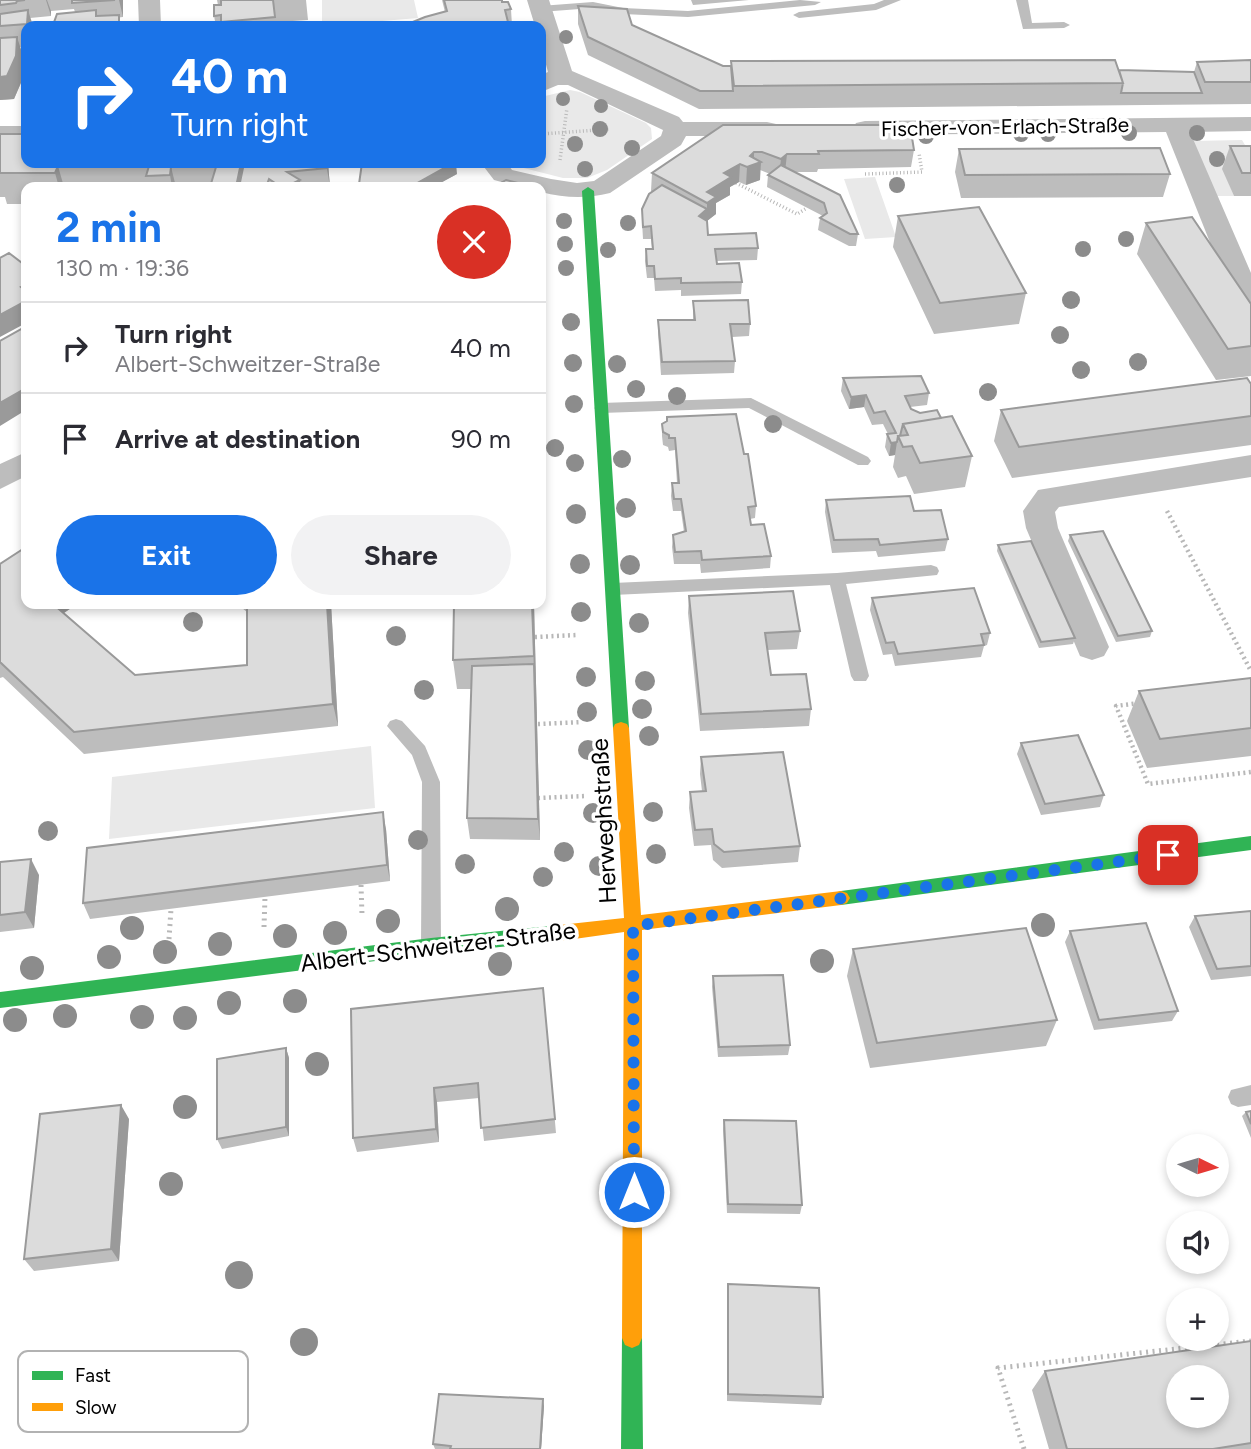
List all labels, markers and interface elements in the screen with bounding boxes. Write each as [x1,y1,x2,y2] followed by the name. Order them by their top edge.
[171,46,288,105] text: 40 m
[56,49,147,140] icon: right
[171,106,309,144] text: Turn right
[881,112,1129,141] street label: Fischer-von-Erlach-Straße
[56,202,162,253] text: 2 min
[437,205,511,279] button: close
[56,254,189,282] text: 130 m · 19:36
[115,318,232,350] text: Turn right
[56,329,94,367] icon: right
[450,332,511,364] text: 40 m
[115,350,380,378] text: Albert-Schweitzer-Straße
[56,420,94,458] icon: arrive
[115,423,360,455] text: Arrive at destination
[451,423,511,455] text: 90 m
[56,515,277,595] button: Exit
[291,515,511,595] button: Share
[585,738,622,904] street label: Herweghstraße
[1138,825,1198,885] pin
[1149,836,1187,874] icon: arrive
[299,915,577,978] street label: Albert-Schweitzer-Straße
[1166,1134,1228,1197] north arrow
[1166,1134,1229,1428] map controls
[597,1155,671,1229] position arrow
[1166,1211,1229,1274] button: sound
[1166,1288,1229,1351] button: +
[18,1351,248,1432] legend
[75,1364,111,1387] text: Fast
[1166,1365,1229,1428] button: −
[75,1396,117,1419] text: Slow

